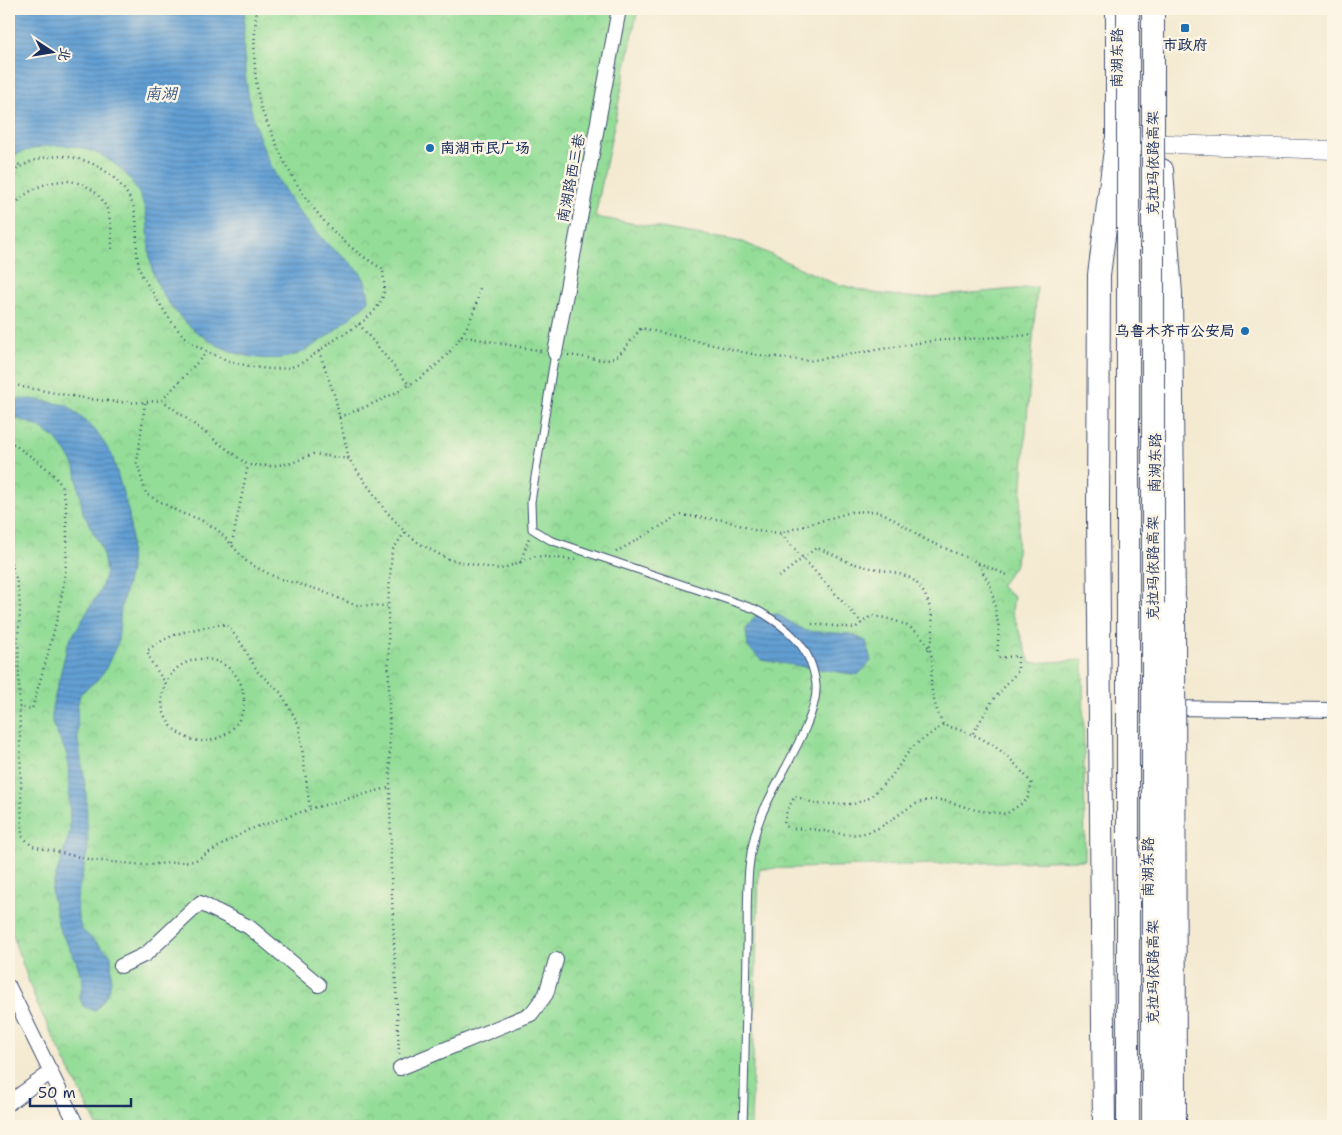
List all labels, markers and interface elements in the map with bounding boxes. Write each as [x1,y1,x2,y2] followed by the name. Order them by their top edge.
[1179,22,1191,34] marker: 市政府
[28,28,78,78] north arrow
[1107,28,1127,88] street label: 南湖东路
[1162,35,1208,55] place label: 市政府
[54,46,75,63] text: 北
[145,83,179,104] water label: 南湖
[1143,110,1163,216] street label: 克拉玛依路高架
[553,132,589,224] street label: 南湖路西三巷
[440,138,530,158] place label: 南湖市民广场
[424,142,436,154] marker: 南湖市民广场
[1115,321,1235,341] place label: 乌鲁木齐市公安局
[1239,325,1251,337] marker: 乌鲁木齐市公安局
[1144,433,1166,493] street label: 南湖东路
[1143,515,1163,621] street label: 克拉玛依路高架
[1138,837,1158,897] street label: 南湖东路
[1143,919,1163,1025] street label: 克拉玛依路高架
[30,1075,131,1107] scale bar
[38,1083,76,1103] text: 50 m

